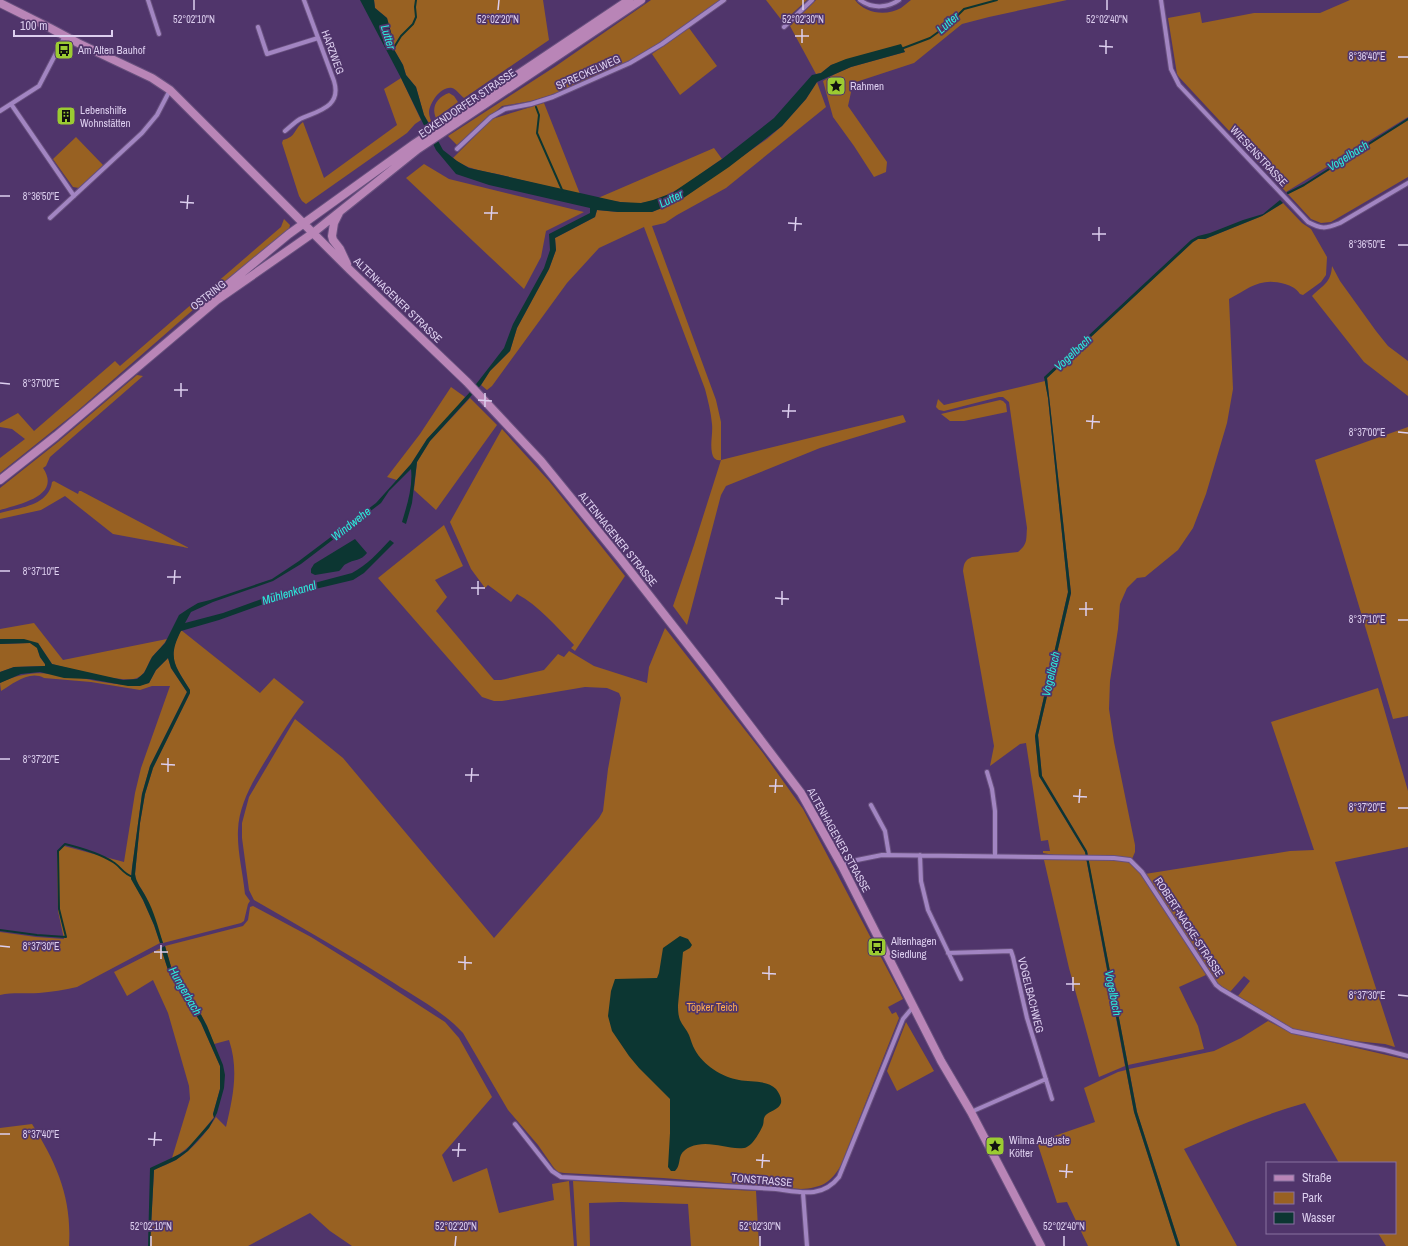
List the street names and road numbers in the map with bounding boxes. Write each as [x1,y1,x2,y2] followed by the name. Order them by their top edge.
[319,28,347,76] street label: HARZWEG
[554,52,622,92] street label: SPRECKELWEG
[416,65,518,141] street label: ECKENDORFER STRASSE
[1227,123,1291,189] street label: WIESENSTRASSE
[350,253,445,346] street label: ALTENHAGENER STRASSE
[187,277,229,313] street label: OSTRING
[575,488,660,589] street label: ALTENHAGENER STRASSE
[804,784,874,895] street label: ALTENHAGENER STRASSE
[1152,874,1226,980] street label: ROBERT-NACKE-STRASSE
[1015,956,1047,1034] street label: VOGELBACHWEG
[731,1170,793,1190] street label: TONSTRASSE

